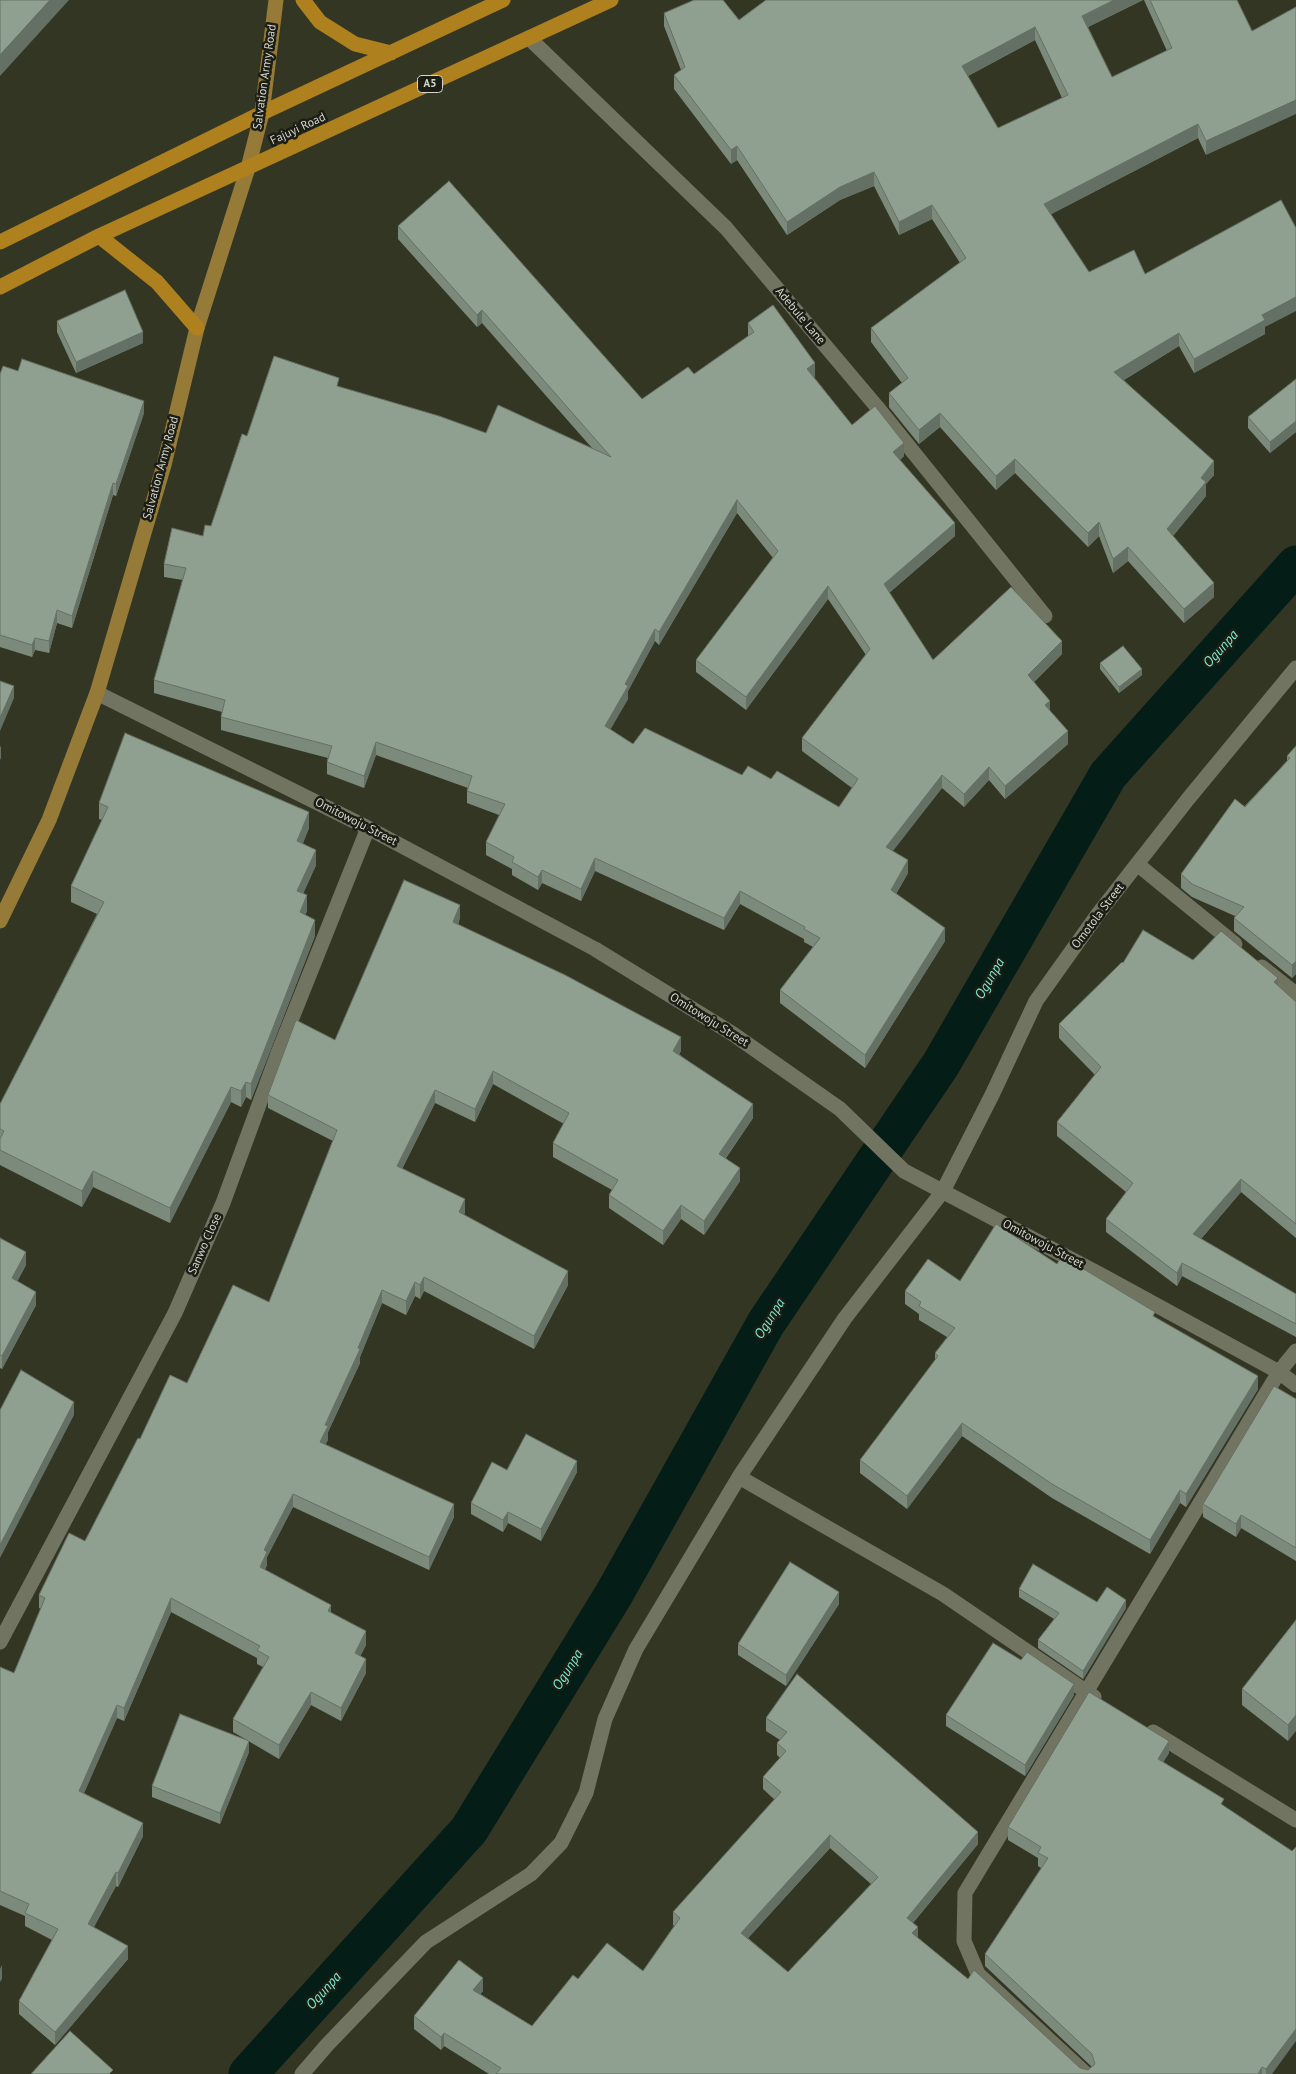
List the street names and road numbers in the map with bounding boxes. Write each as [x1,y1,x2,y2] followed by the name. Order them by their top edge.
[250,23,280,131] street label: Salvation Army Road
[418,76,442,92] road number: A5
[268,110,328,148] street label: Fajuyi Road
[772,285,828,347] street label: Adebule Lane
[140,415,182,521] street label: Salvation Army Road
[313,795,399,849] street label: Omitowoju Street
[1069,880,1127,952] street label: Omotola Street
[667,990,751,1050] street label: Omitowoju Street
[185,1211,225,1277] street label: Sanwo Close
[1000,1217,1086,1271] street label: Omitowoju Street

